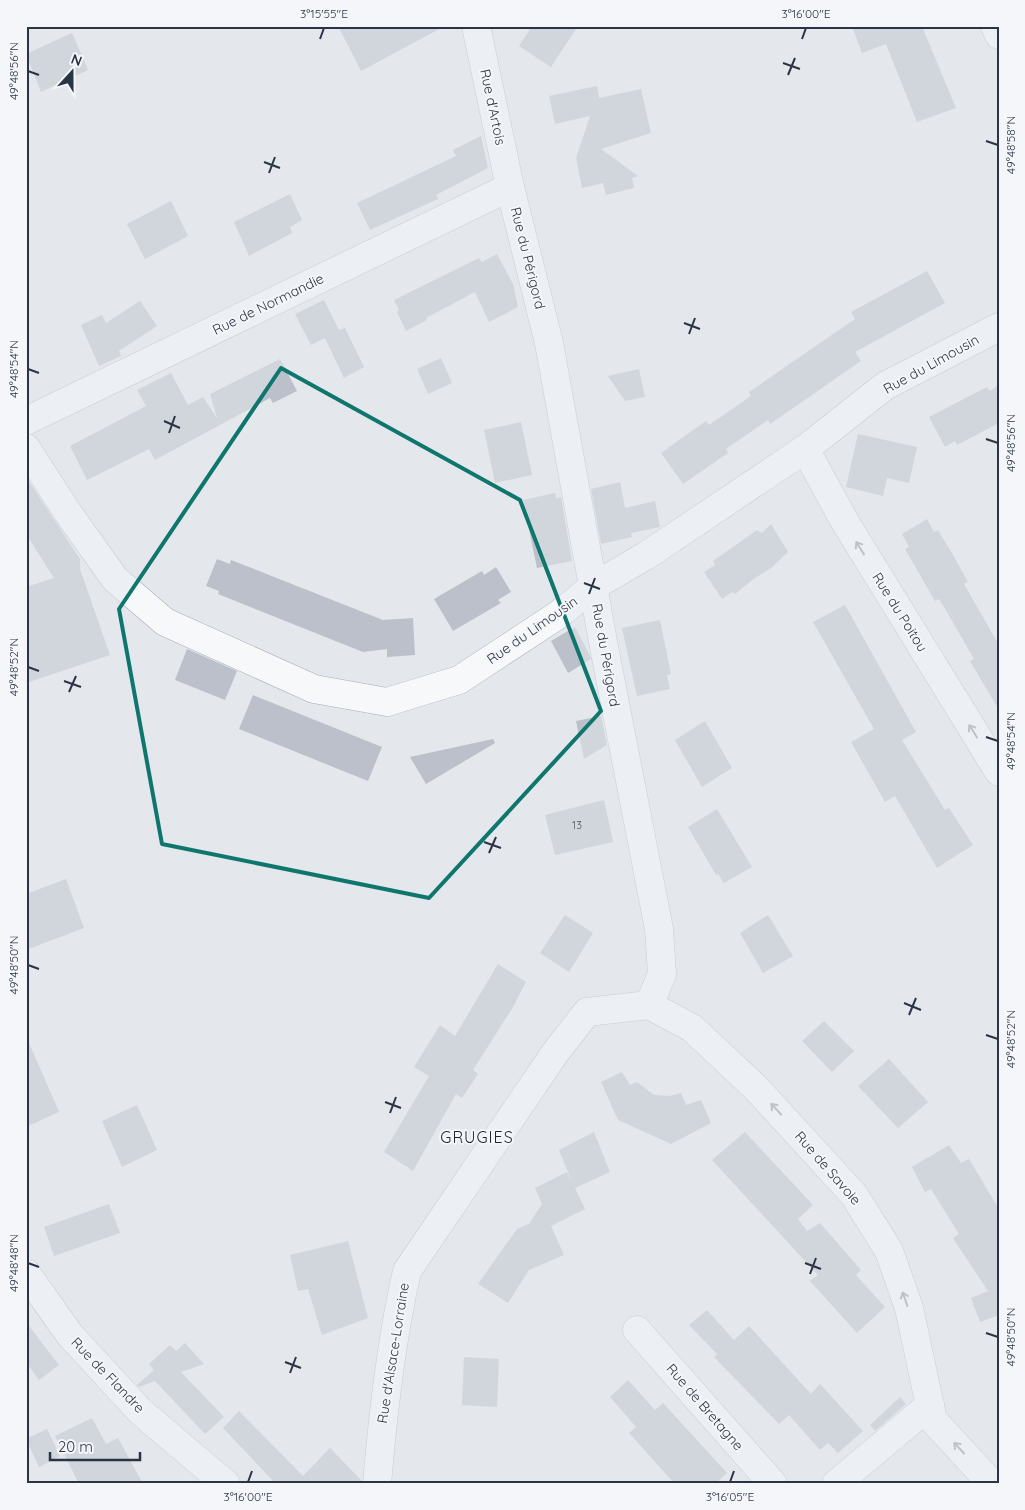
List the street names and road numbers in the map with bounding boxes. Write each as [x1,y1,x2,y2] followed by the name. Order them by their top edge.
[476,67,510,147] street label: Rue d'Artois
[507,205,549,311] street label: Rue du Périgord
[209,269,327,339] street label: Rue de Normandie
[880,330,982,398] street label: Rue du Limousin
[868,569,932,655] street label: Rue du Poitou
[483,592,581,668] street label: Rue du Limousin
[588,602,624,708] street label: Rue du Périgord
[791,1127,865,1209] street label: Rue de Savoie
[373,1281,413,1425] street label: Rue d'Alsace-Lorraine
[67,1333,149,1417] street label: Rue de Flandre
[662,1360,748,1454] street label: Rue de Bretagne

